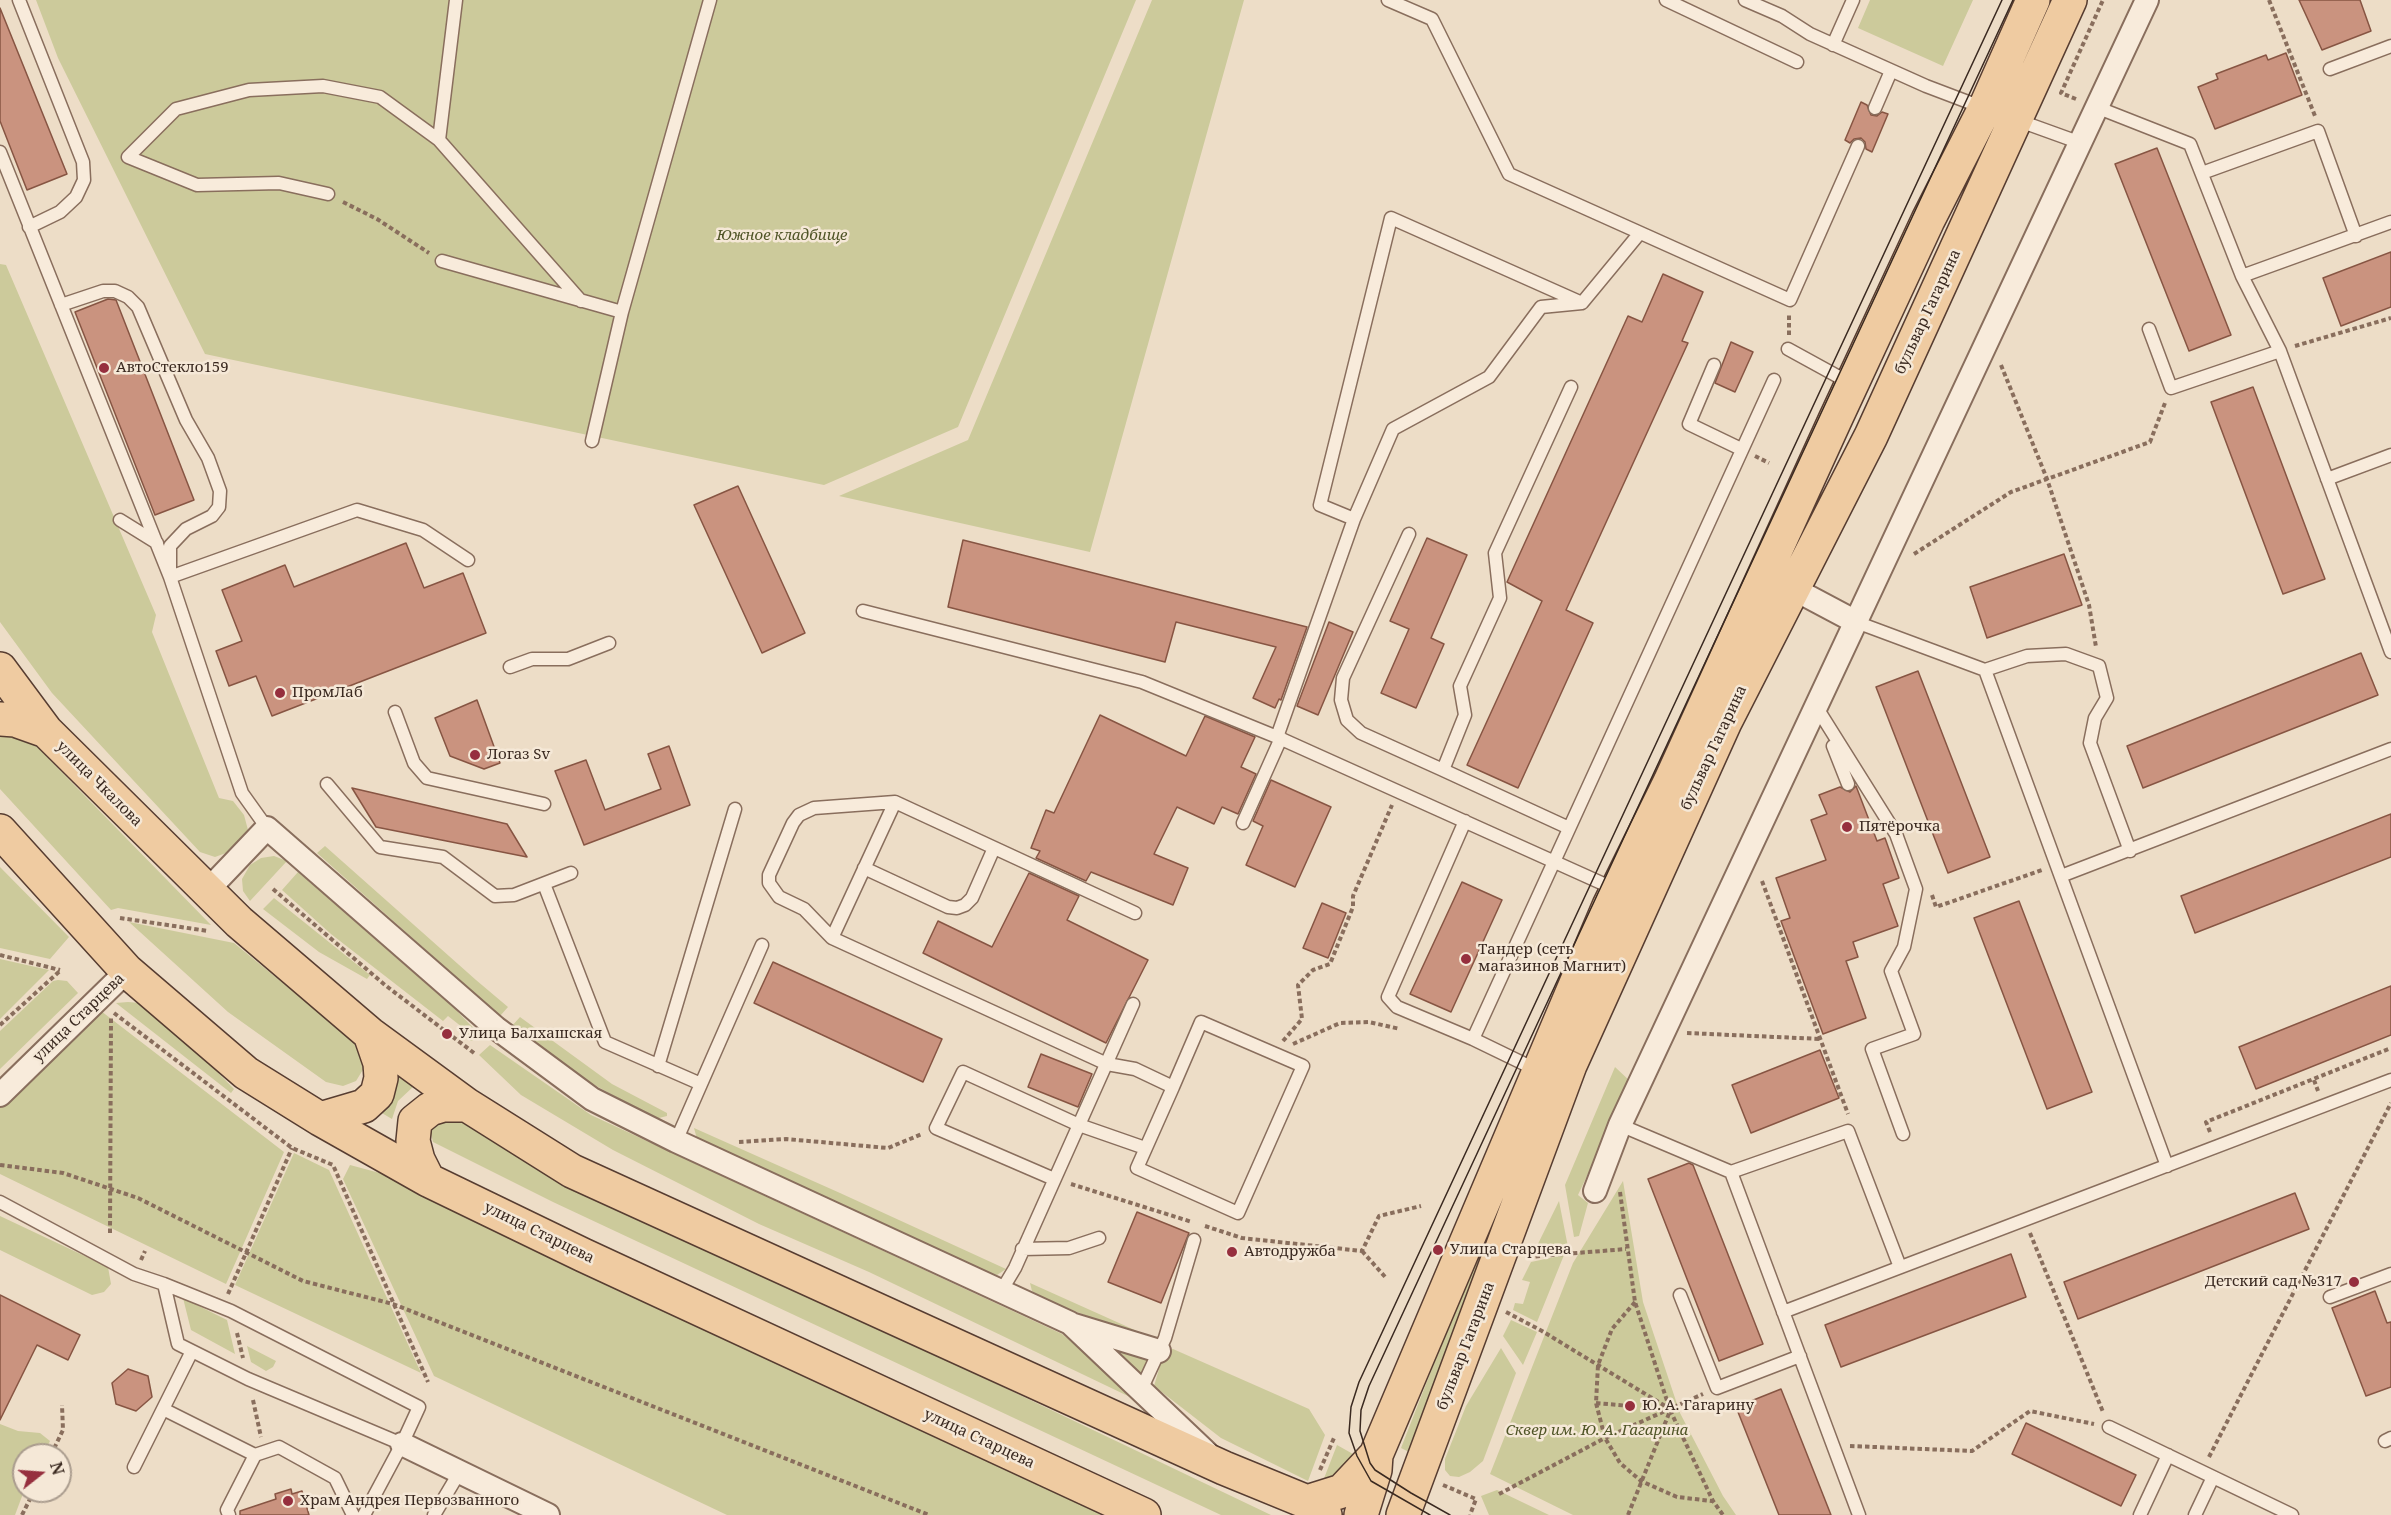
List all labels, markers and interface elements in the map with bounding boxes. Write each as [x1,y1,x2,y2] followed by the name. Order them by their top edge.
[716,227,848,245] park label: Южное кладбище
[1891,247,1965,377] street label: бульвар Гагарина
[116,359,229,377] place label: АвтоСтекло159
[97,361,111,375] marker: АвтоСтекло159
[1677,683,1751,813] street label: бульвар Гагарина
[292,684,363,702] place label: ПромЛаб
[273,686,287,700] marker: ПромЛаб
[52,737,146,831] street label: улица Чкалова
[487,746,550,764] place label: Логаз Sv
[468,748,482,762] marker: Логаз Sv
[1859,818,1940,836] place label: Пятёрочка
[1840,820,1854,834] marker: Пятёрочка
[1478,941,1626,976] place label: Тандер (сеть магазинов Магнит)
[1459,952,1473,966] marker: Тандер (сеть магазинов Магнит)
[30,970,128,1066] street label: улица Старцева
[459,1025,602,1043] place label: Улица Балхашская
[440,1027,454,1041] marker: Улица Балхашская
[481,1199,597,1267] street label: улица Старцева
[1450,1241,1571,1259] place label: Улица Старцева
[1244,1243,1336,1261] place label: Автодружба
[1431,1243,1445,1257] marker: Улица Старцева
[1225,1245,1239,1259] marker: Автодружба
[2205,1273,2342,1291] place label: Детский сад №317
[2347,1275,2361,1289] marker: Детский сад №317
[1433,1279,1499,1413] street label: бульвар Гагарина
[1642,1397,1754,1415] place label: Ю. А. Гагарину
[1623,1399,1637,1413] marker: Ю. А. Гагарину
[921,1405,1037,1473] street label: улица Старцева
[1506,1422,1688,1440] park label: Сквер им. Ю. А. Гагарина
[12,1443,72,1503] north arrow
[45,1459,70,1478] text: N
[300,1492,519,1510] place label: Храм Андрея Первозванного
[281,1494,295,1508] marker: Храм Андрея Первозванного

